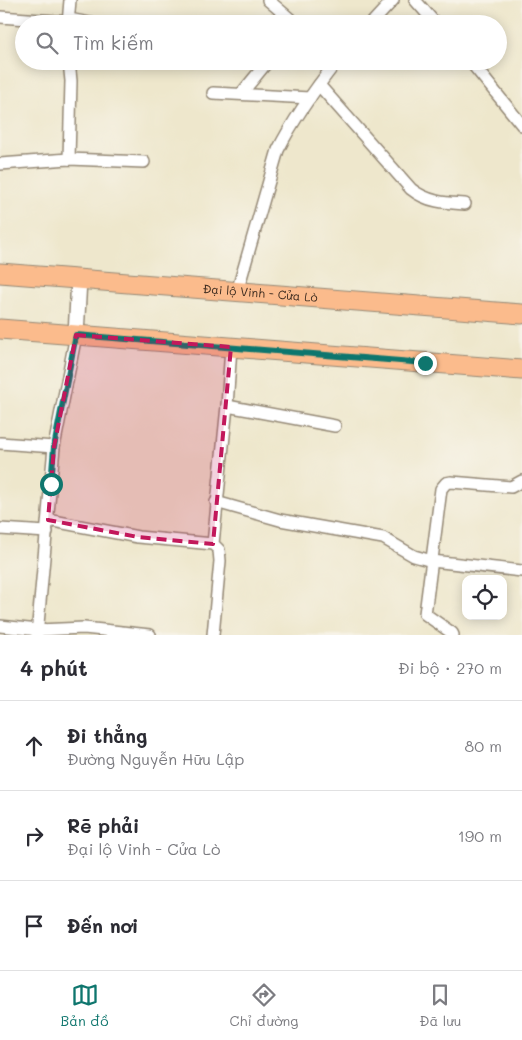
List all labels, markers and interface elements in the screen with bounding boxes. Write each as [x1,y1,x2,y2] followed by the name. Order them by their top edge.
[15,15,507,70] search box
[33,29,61,57] icon: search
[73,30,154,55] text: Tìm kiếm
[202,280,318,305] street label: Đại lộ Vinh - Cửa Lò
[414,352,437,375] route end
[40,473,63,496] route start
[462,575,507,620] map controls
[462,575,507,620] button: locate
[20,654,88,681] text: 4 phút
[398,657,502,678] text: Đi bộ · 270 m
[67,723,147,748] text: Đi thẳng
[20,732,48,760] icon: ahead
[465,735,502,756] text: 80 m
[67,748,244,769] text: Đường Nguyễn Hữu Lập
[67,813,139,838] text: Rẽ phải
[20,822,48,850] icon: right
[458,825,502,846] text: 190 m
[67,838,220,859] text: Đại lộ Vinh - Cửa Lò
[20,912,48,940] icon: arrive
[67,913,139,938] text: Đến nơi
[61,981,109,1030] tab: Bản đồ
[230,981,298,1030] tab: Chỉ đường
[419,981,461,1030] tab: Đã lưu

